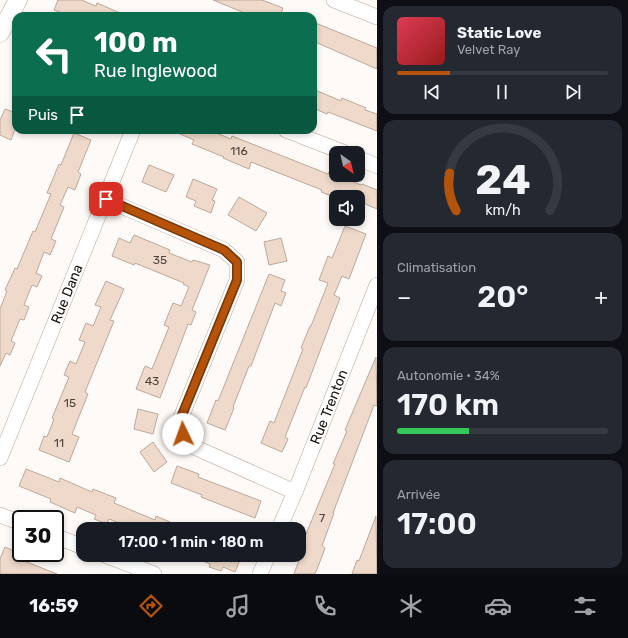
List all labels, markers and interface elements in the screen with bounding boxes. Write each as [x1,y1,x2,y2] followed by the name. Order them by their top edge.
[457,24,541,42] text: Static Love
[94,26,178,59] text: 100 m
[28,28,80,80] icon: left
[457,42,520,57] text: Velvet Ray
[94,60,217,82] text: Rue Inglewood
[421,81,443,103] icon: previous
[491,81,513,103] icon: pause
[562,81,584,103] icon: next
[66,104,88,126] icon: arrive
[28,106,58,124] text: Puis
[230,144,248,158] house number: 116
[329,146,365,182] north arrow
[329,146,365,226] map controls
[475,155,530,204] text: 24
[89,182,123,216] pin
[95,188,117,210] icon: arrive
[329,190,365,226] button: sound
[485,202,520,219] text: km/h
[153,253,167,267] house number: 35
[397,260,476,275] text: Climatisation
[47,262,87,326] street label: Rue Dana
[477,279,528,315] text: 20°
[397,284,411,311] text: −
[594,284,608,311] text: +
[307,367,352,447] street label: Rue Trenton
[397,368,500,383] text: Autonomie · 34%
[145,374,159,388] house number: 43
[397,387,499,423] text: 170 km
[64,396,76,410] house number: 15
[162,413,204,455] position arrow
[54,436,64,450] house number: 11
[397,487,440,502] text: Arrivée
[397,506,477,542] text: 17:00
[12,510,64,562] speed limit sign: 30
[319,511,325,525] house number: 7
[119,533,263,551] text: 17:00 · 1 min · 180 m
[137,592,165,620] icon: directions
[224,592,252,620] icon: music
[311,592,339,620] icon: phone
[397,592,425,620] icon: climate
[484,592,512,620] icon: car
[571,592,599,620] icon: filters
[29,595,78,617] text: 16:59

